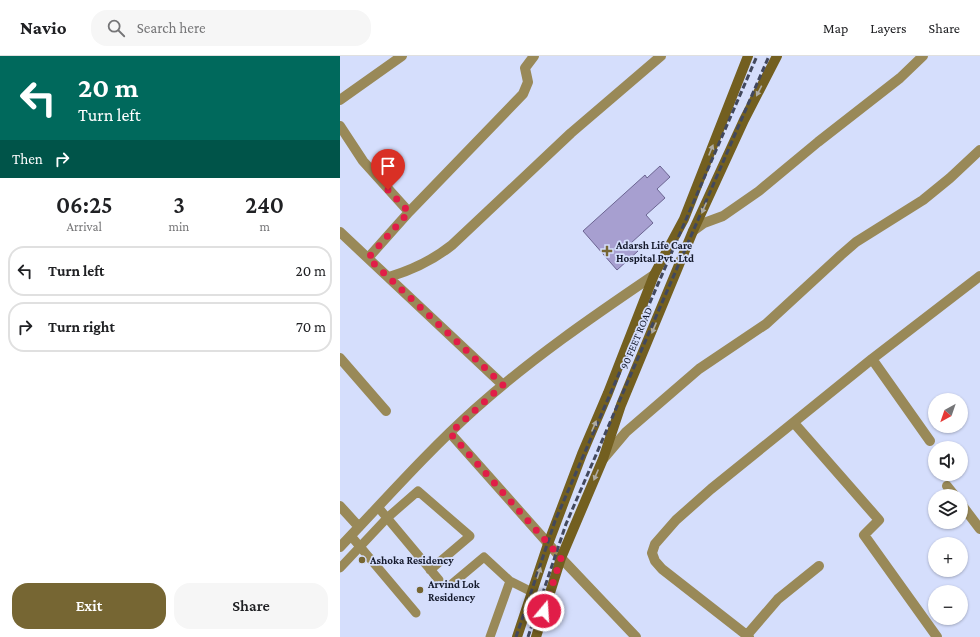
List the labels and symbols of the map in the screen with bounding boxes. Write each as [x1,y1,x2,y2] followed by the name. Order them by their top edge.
[755,85,762,96] one-way arrow
[709,144,715,156] one-way arrow
[371,149,405,190] pin
[701,203,707,214] one-way arrow
[615,239,694,264] place label: Adarsh Life Care Hospital Pvt. Ltd
[601,245,613,257] marker: Adarsh Life Care Hospital Pvt. Ltd
[618,305,654,371] street label: 90 FEET ROAD
[650,323,656,335] one-way arrow
[928,393,968,433] north arrow
[591,420,597,431] one-way arrow
[593,470,599,481] one-way arrow
[369,554,454,566] place label: Ashoka Residency
[357,555,367,565] marker: Ashoka Residency
[536,567,542,579] one-way arrow
[427,578,481,603] place label: Arvind Lok Residency
[415,585,425,595] marker: Arvind Lok Residency
[523,590,565,632] position arrow

